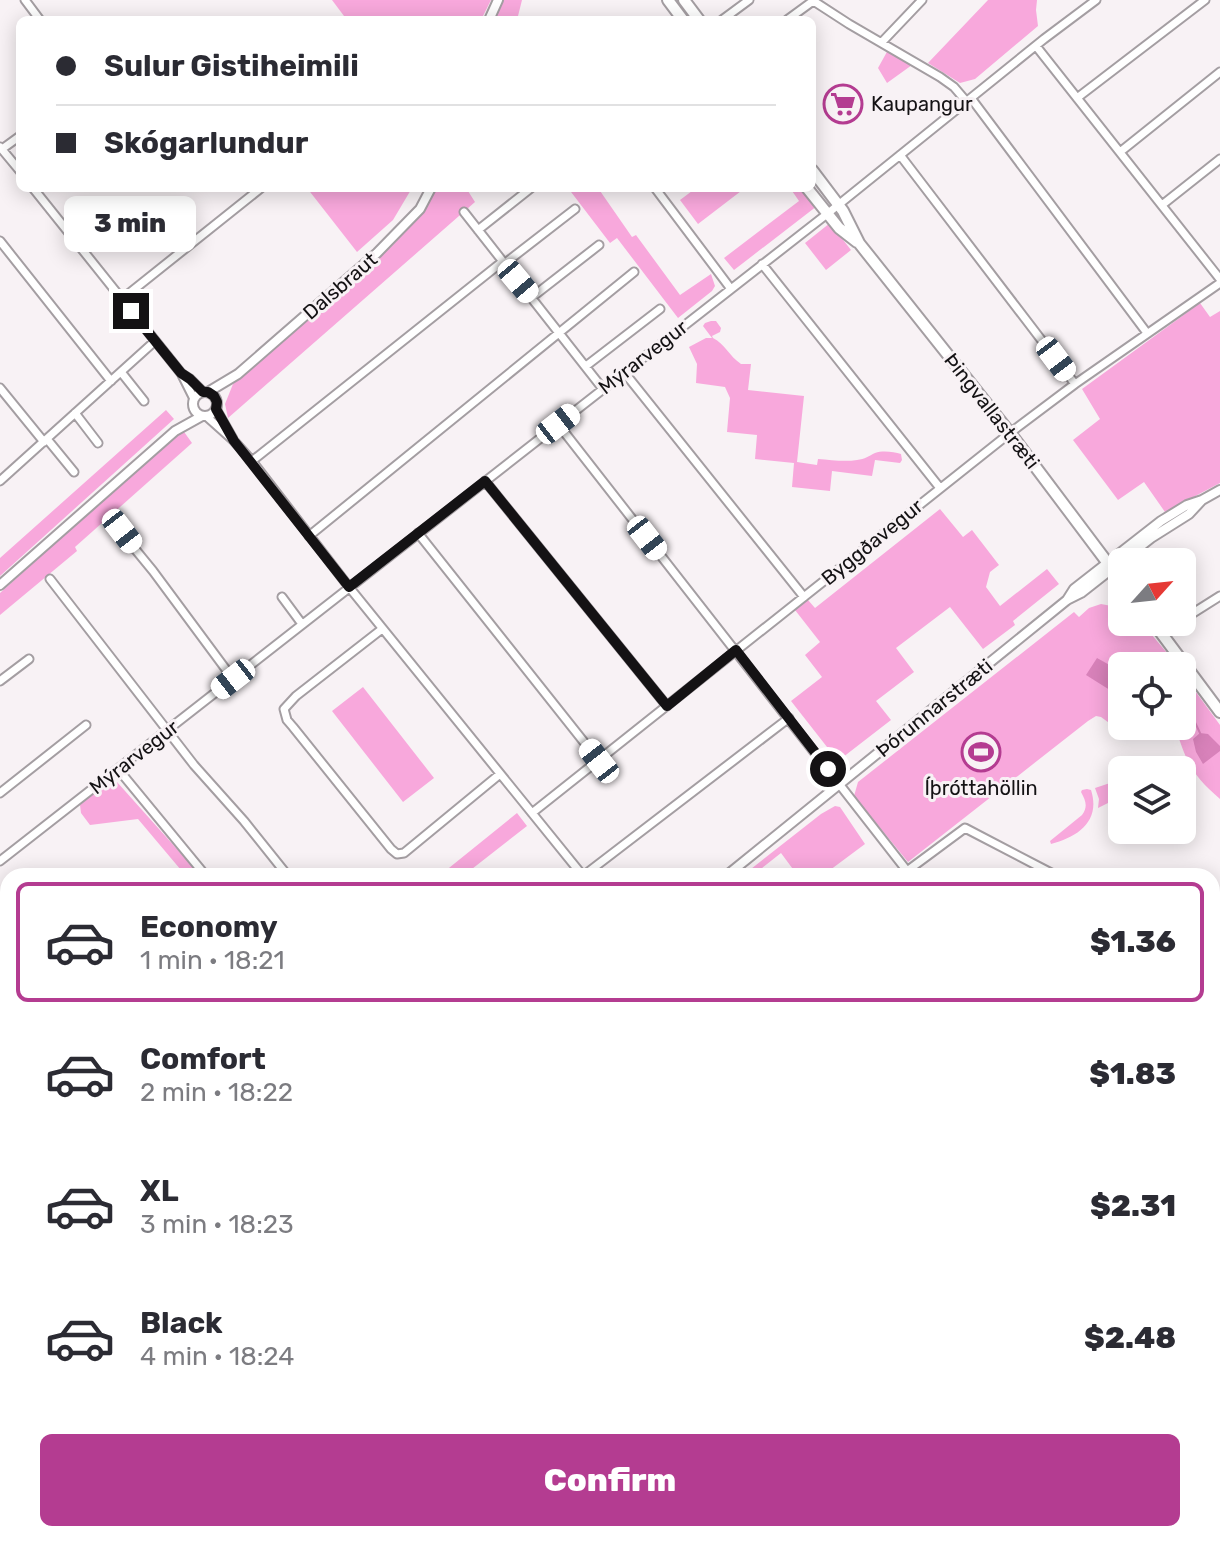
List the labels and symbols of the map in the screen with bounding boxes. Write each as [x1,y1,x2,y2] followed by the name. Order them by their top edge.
[822,83,864,125] supermarket icon: Kaupangur
[871,92,973,116] place label: Kaupangur
[65,195,197,251] callout: 3 min
[298,247,382,325] street label: Dalsbraut
[493,255,543,307] car
[113,293,149,329] route end
[594,315,693,399] street label: Mýrarvegur
[1032,333,1080,385] car
[939,348,1045,474] street label: Þingvallastræti
[532,400,584,448] car
[816,494,928,590] street label: Byggðavegur
[98,505,146,557] car
[623,512,671,564] car
[1108,548,1196,636] north arrow
[871,654,997,762] street label: Þórunnarstræti
[207,655,259,703] car
[85,715,184,799] street label: Mýrarvegur
[960,731,1002,773] sports icon: Íþróttahöllin
[575,735,623,787] car
[810,751,846,787] route start
[924,776,1038,800] place label: Íþróttahöllin

